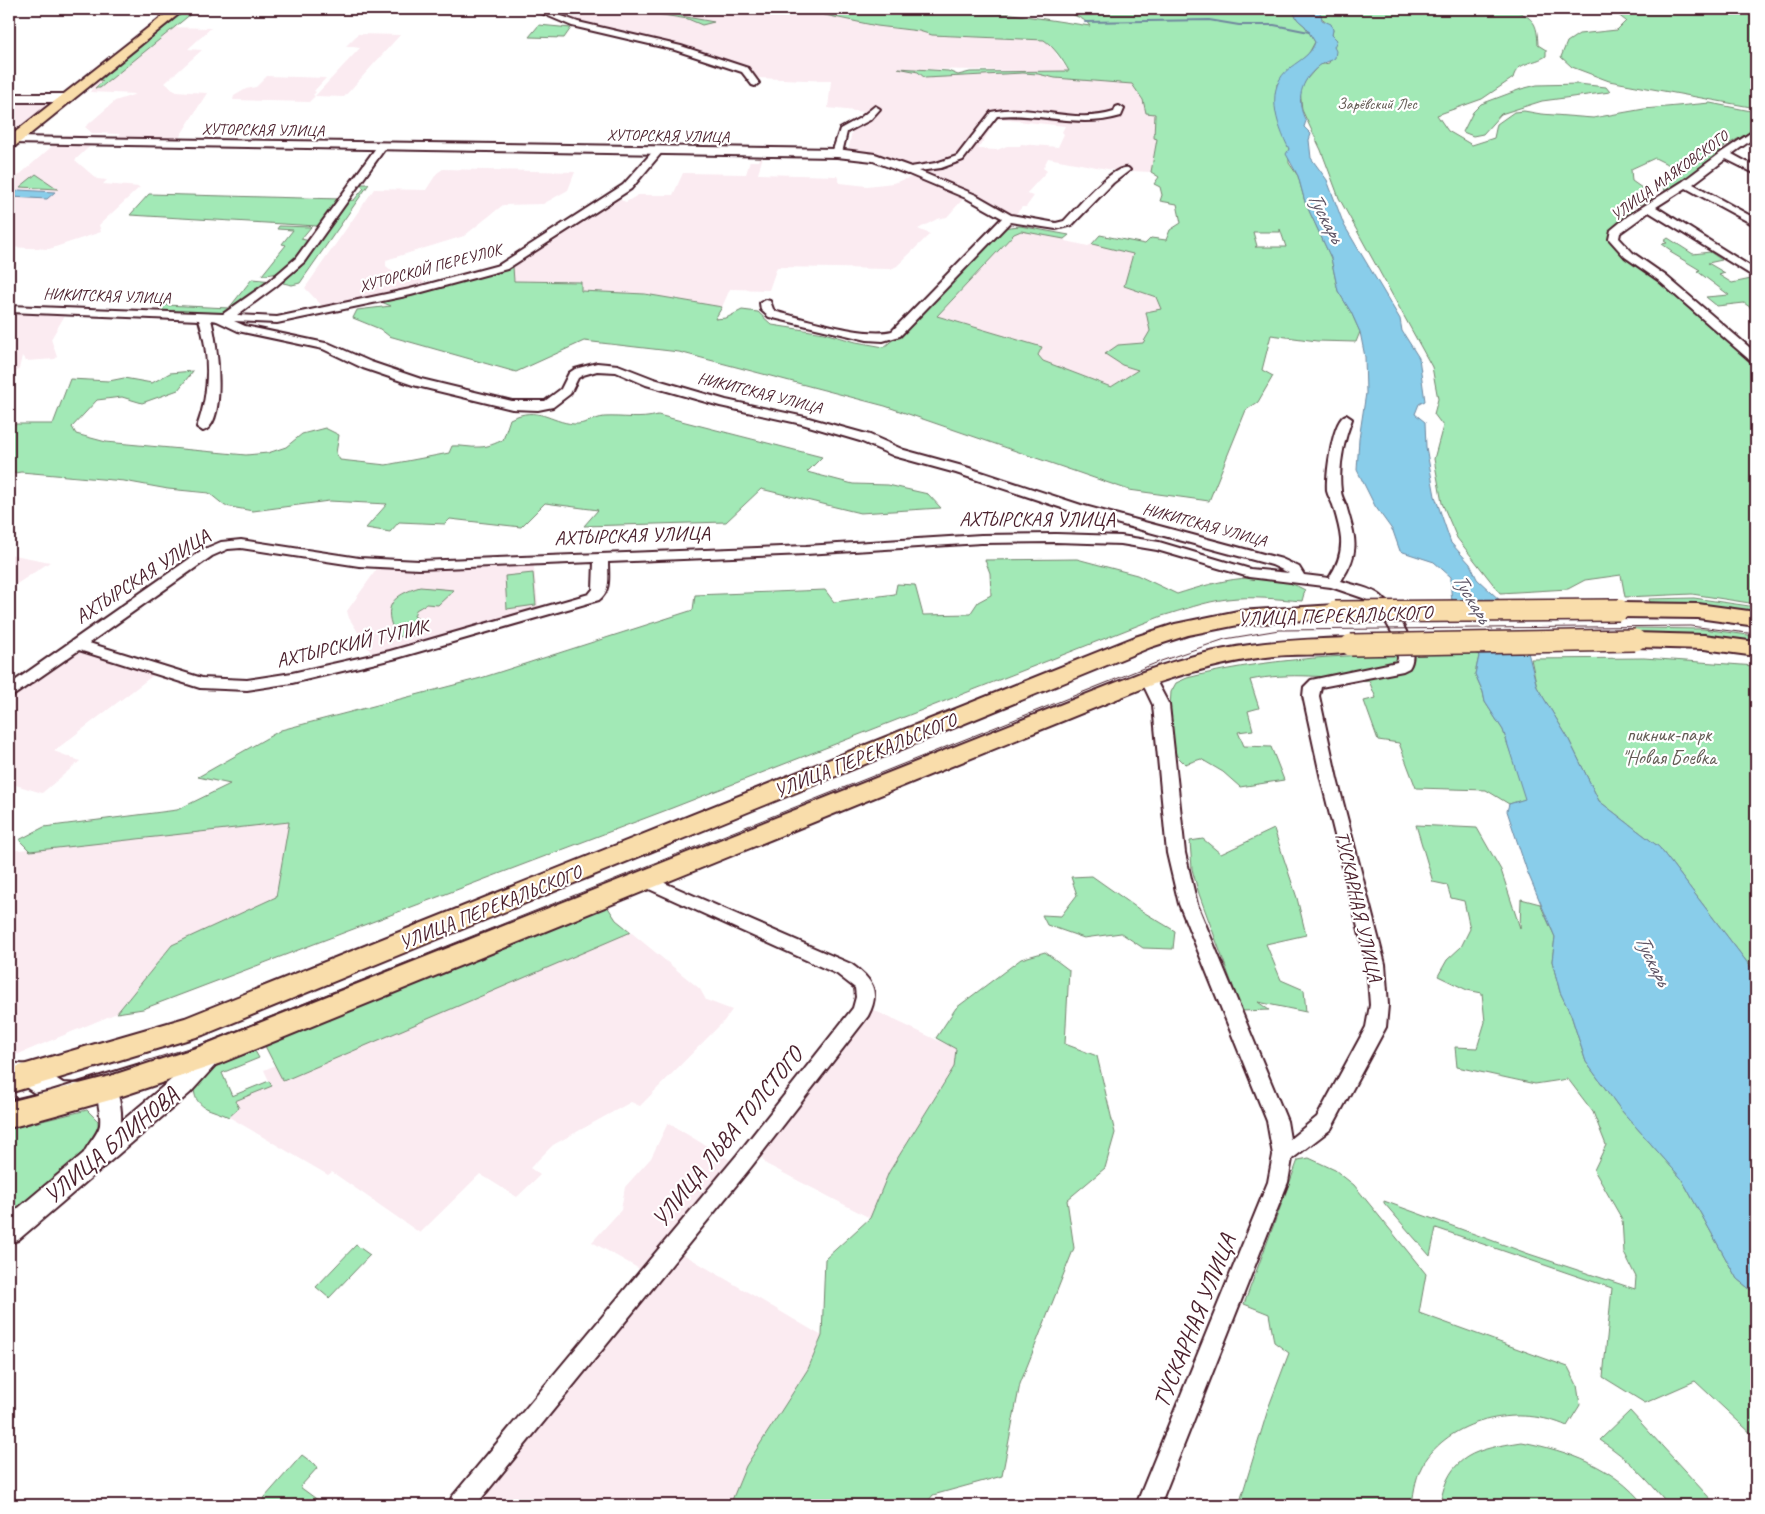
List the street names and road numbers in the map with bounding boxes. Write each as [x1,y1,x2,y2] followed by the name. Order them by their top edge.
[202,119,325,141] street label: ХУТОРСКАЯ УЛИЦА
[607,125,730,147] street label: ХУТОРСКАЯ УЛИЦА
[1607,125,1734,225] street label: УЛИЦА МАЯКОВСКОГО
[357,239,506,297] street label: ХУТОРСКОЙ ПЕРЕУЛОК
[43,284,172,308] street label: НИКИТСКАЯ УЛИЦА
[696,368,825,418] street label: НИКИТСКАЯ УЛИЦА
[1141,499,1270,551] street label: НИКИТСКАЯ УЛИЦА
[959,507,1116,532] street label: АХТЫРСКАЯ УЛИЦА
[554,520,711,551] street label: АХТЫРСКАЯ УЛИЦА
[70,523,215,629] street label: АХТЫРСКАЯ УЛИЦА
[1237,600,1435,631] street label: УЛИЦА ПЕРЕКАЛЬСКОГО
[274,613,434,673] street label: АХТЫРСКИЙ ТУПИК
[770,707,962,803] street label: УЛИЦА ПЕРЕКАЛЬСКОГО
[1329,829,1388,985] street label: ТУСКАРНАЯ УЛИЦА
[395,859,587,955] street label: УЛИЦА ПЕРЕКАЛЬСКОГО
[645,1038,811,1233] street label: УЛИЦА ЛЬВА ТОЛСТОГО
[37,1079,185,1210] street label: УЛИЦА БЛИНОВА
[1146,1229,1243,1412] street label: ТУСКАРНАЯ УЛИЦА

